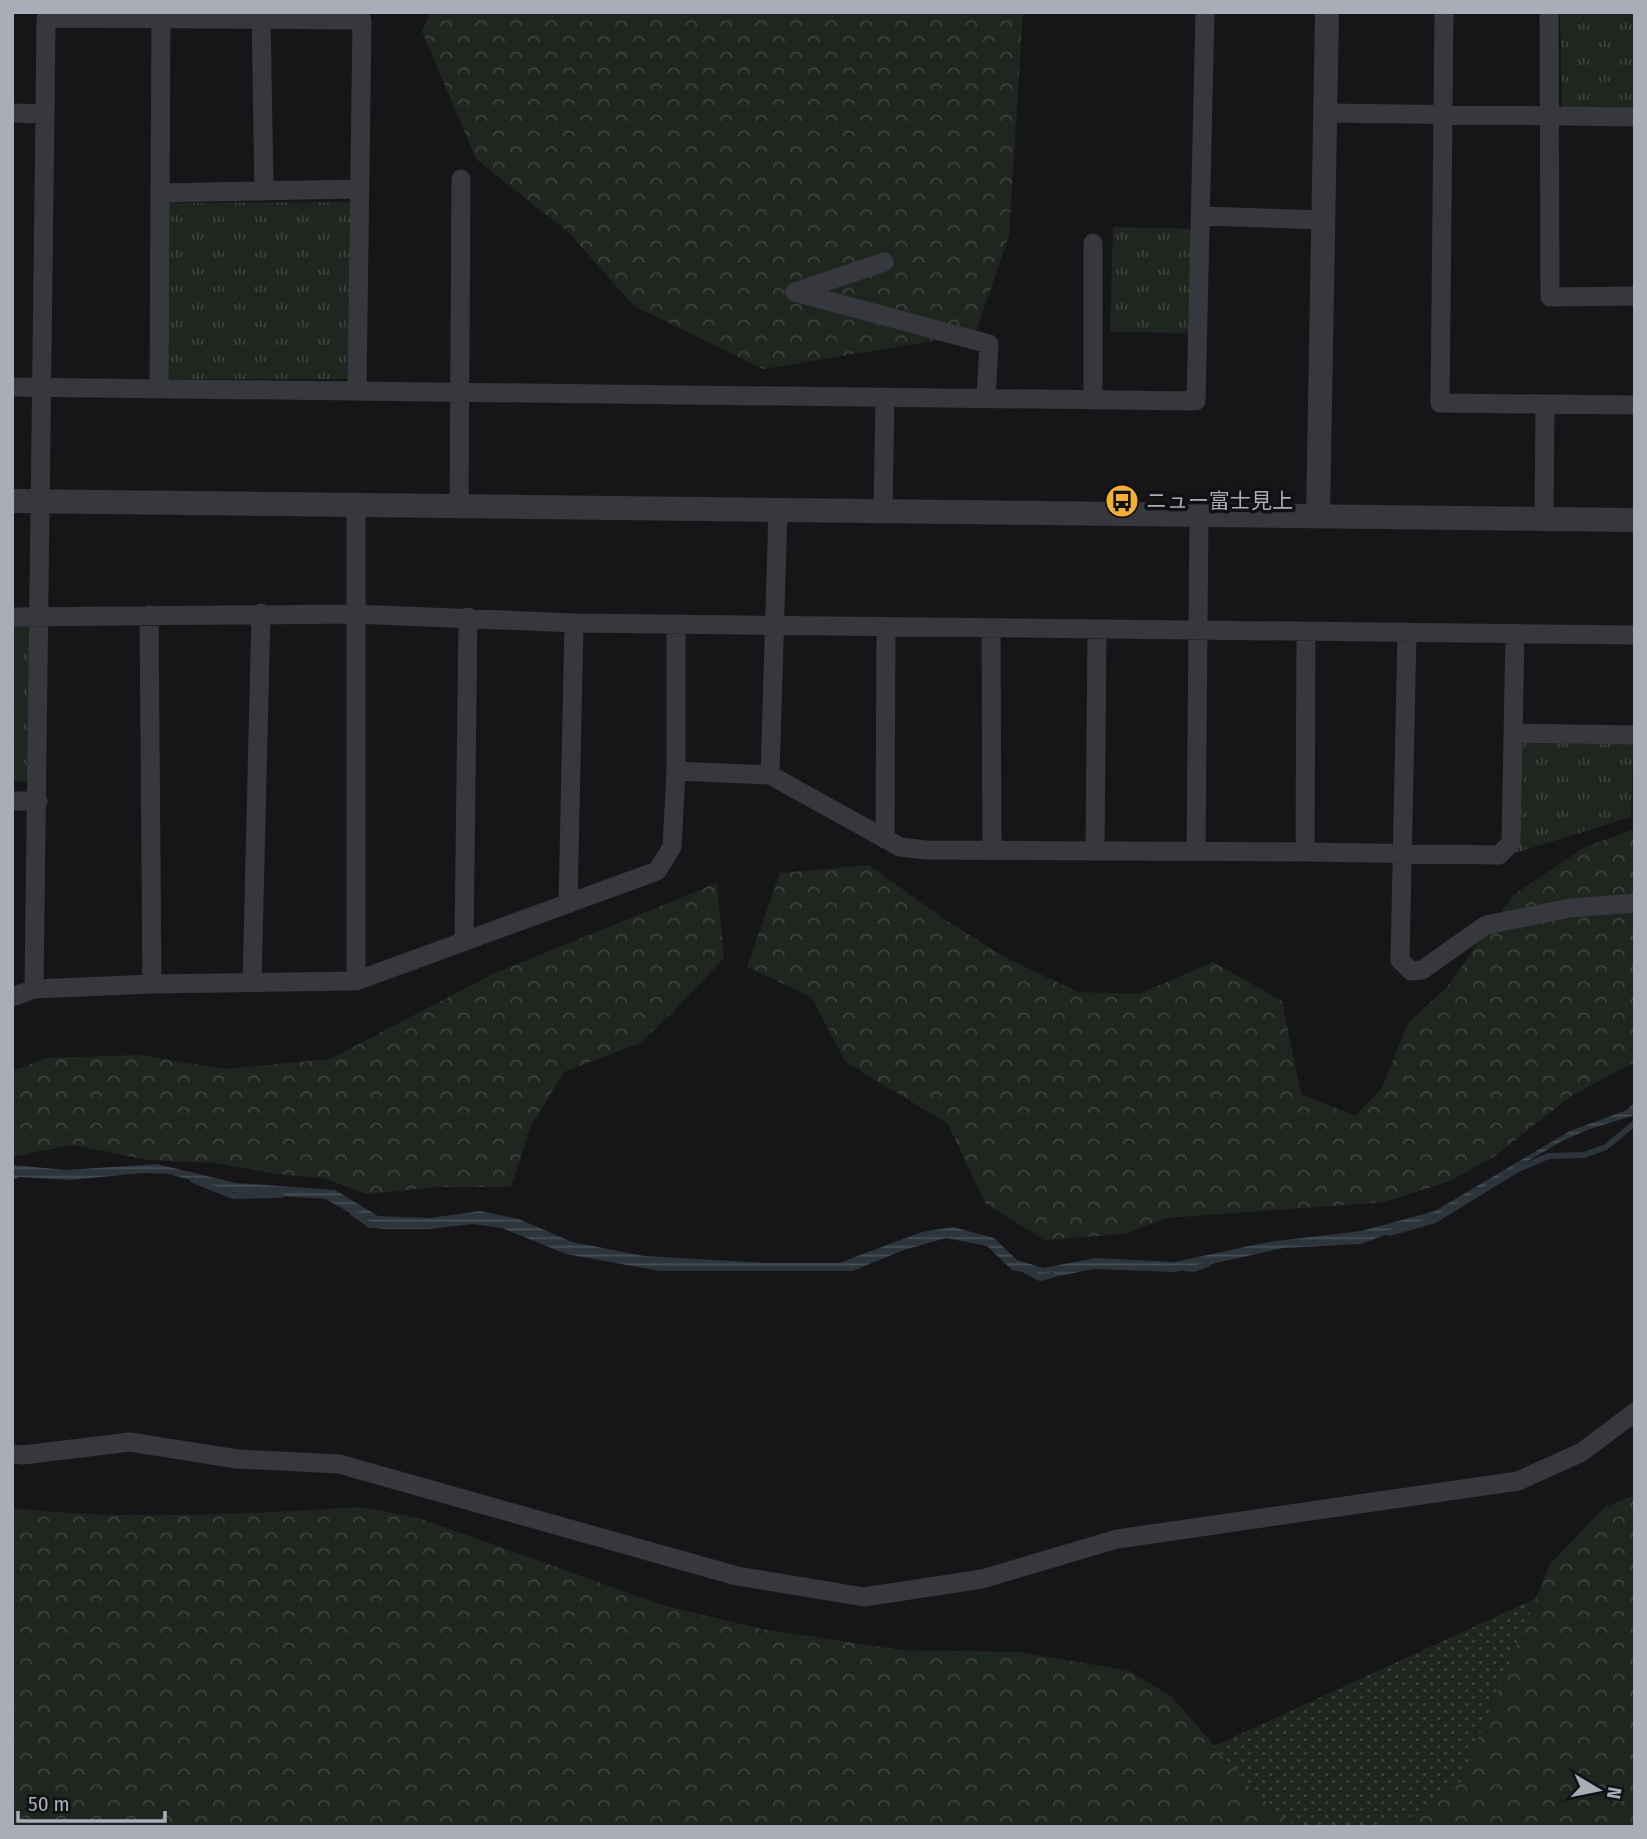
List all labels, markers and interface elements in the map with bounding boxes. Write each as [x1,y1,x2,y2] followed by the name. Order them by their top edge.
[1103,482,1141,520] bus stop icon: ニュー富士見上
[1146,488,1293,514] place label: ニュー富士見上
[1563,1755,1633,1825] north arrow
[18,1780,164,1824] scale bar
[1602,1785,1627,1800] text: N
[28,1791,70,1817] text: 50 m

